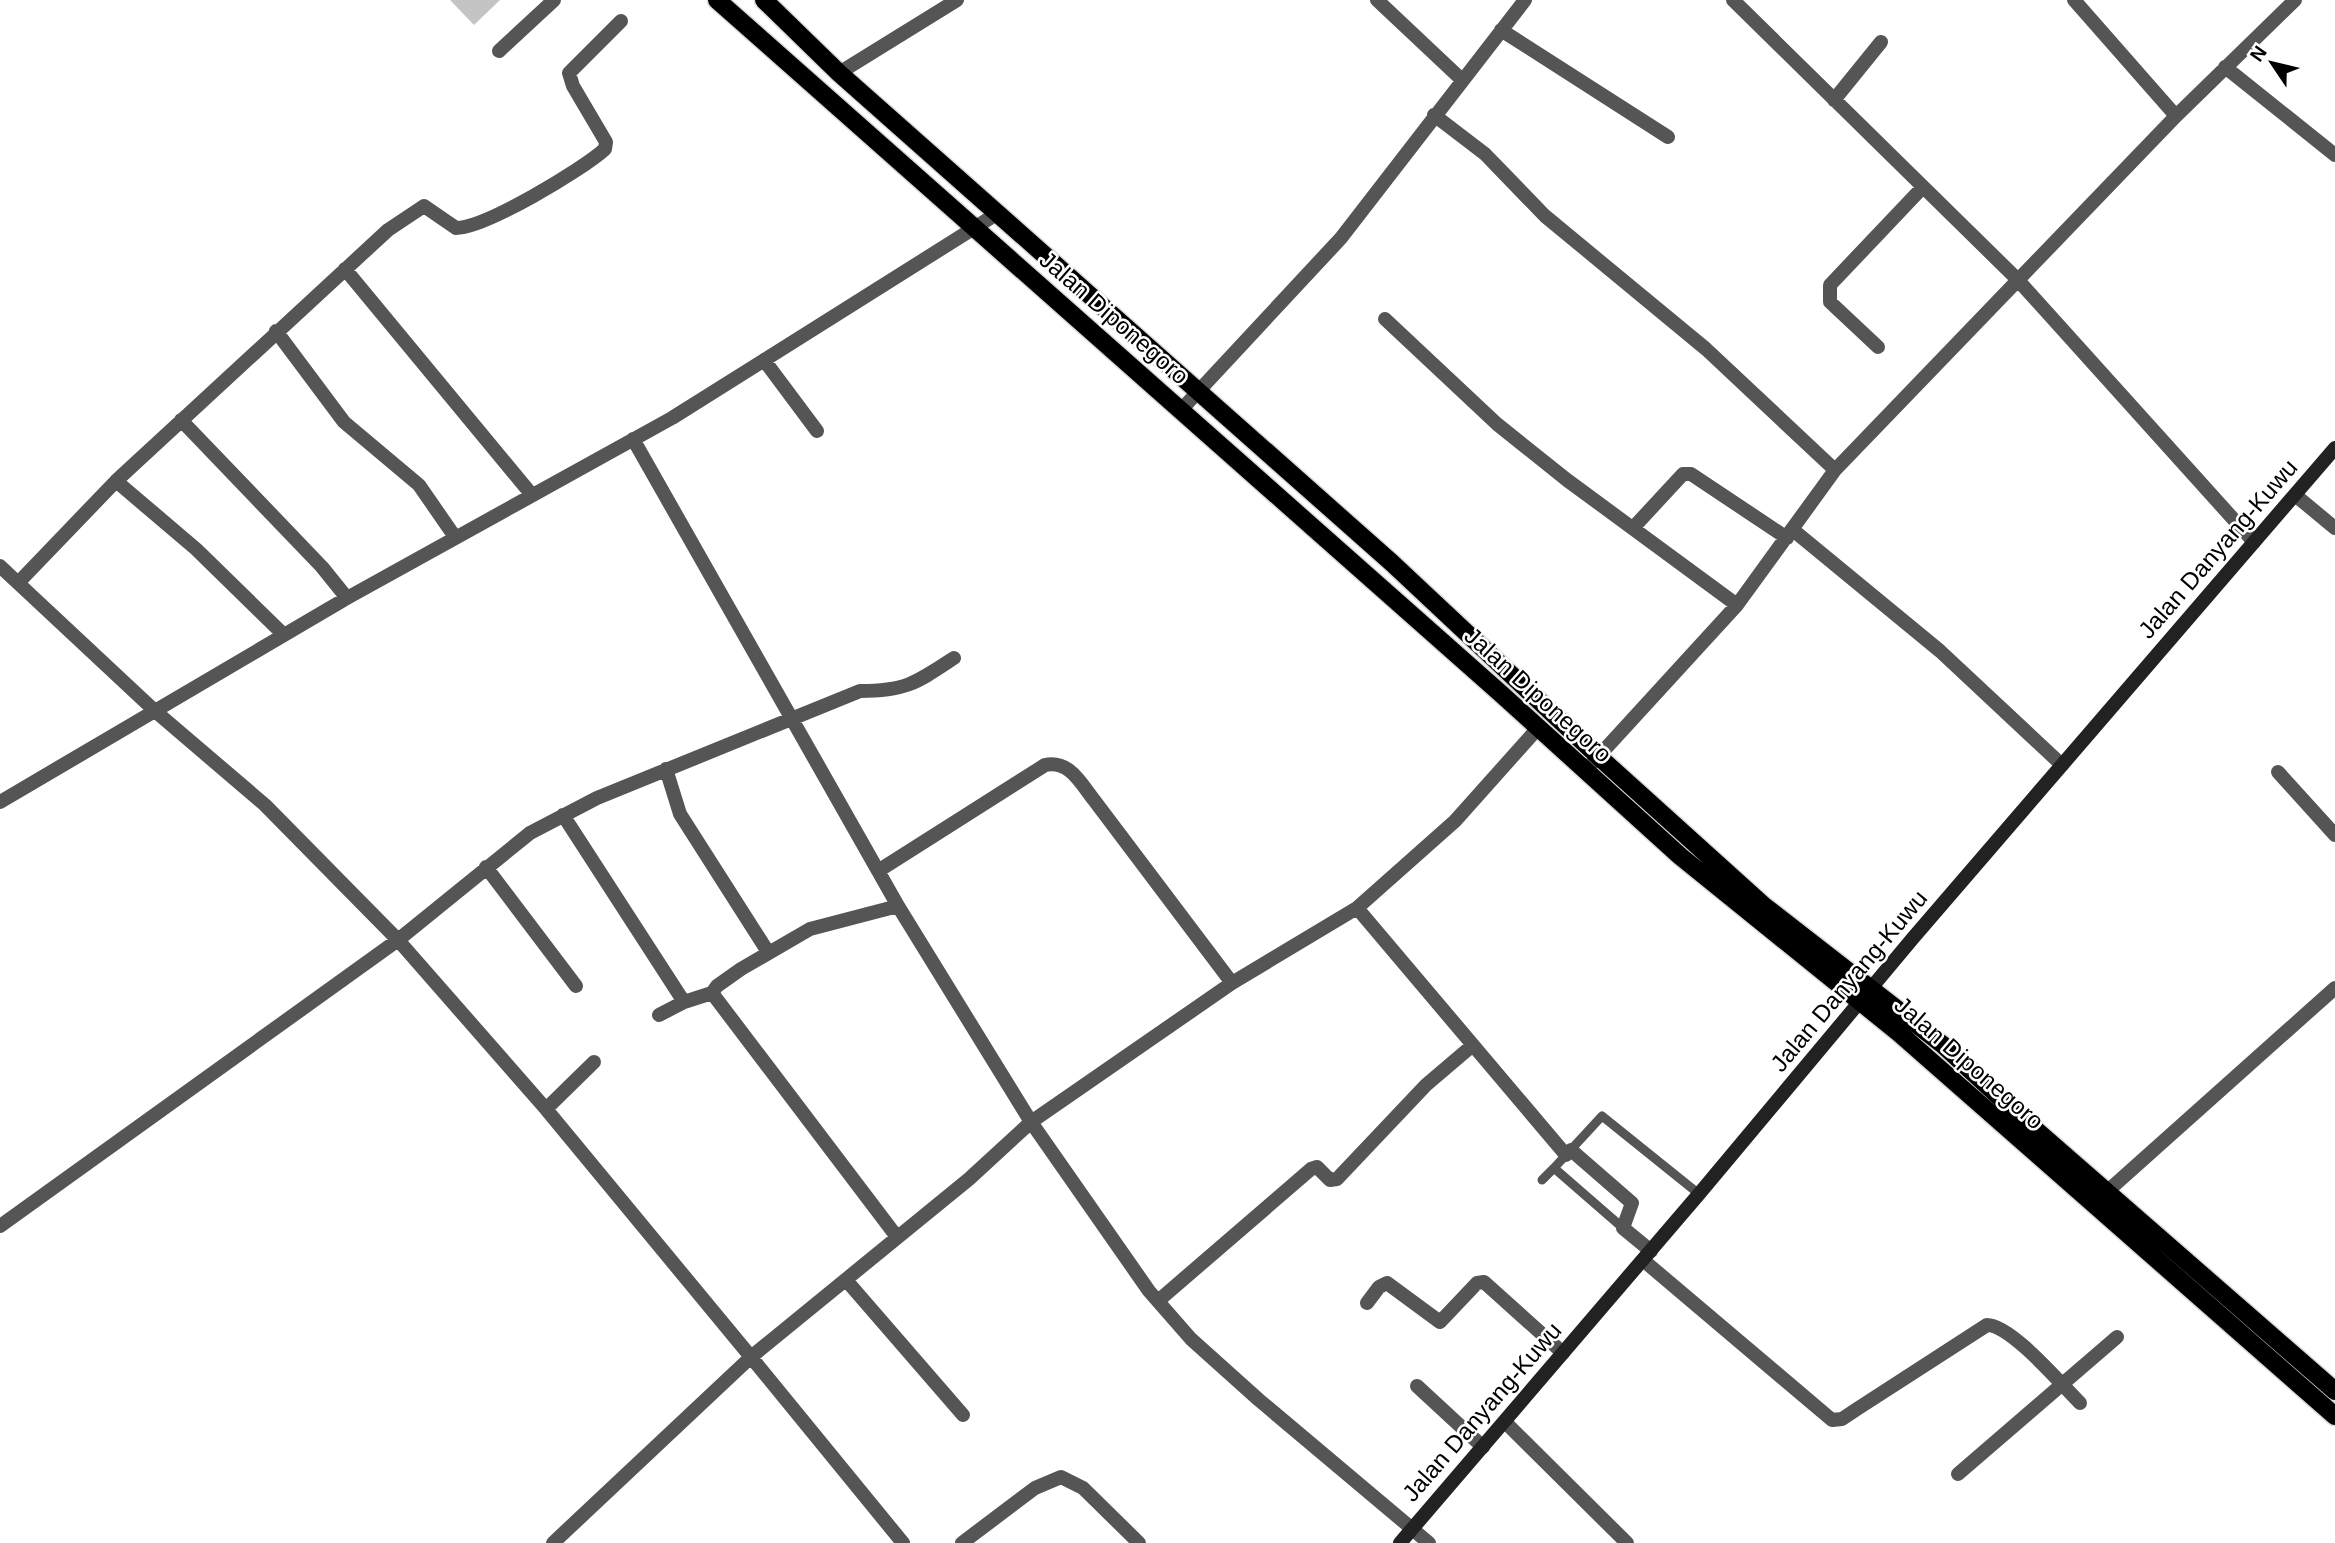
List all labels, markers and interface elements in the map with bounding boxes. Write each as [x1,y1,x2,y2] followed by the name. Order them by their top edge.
[2237,28,2307,98] north arrow
[2246,42,2271,65] text: N
[1034,246,1194,390] street label: Jalan Diponegoro
[2133,454,2303,644] street label: Jalan Danyang-Kuwu
[1459,622,1617,768] street label: Jalan Diponegoro
[1765,885,1932,1077] street label: Jalan Danyang-Kuwu
[1889,991,2049,1135] street label: Jalan Diponegoro
[1397,1317,1567,1507] street label: Jalan Danyang-Kuwu

